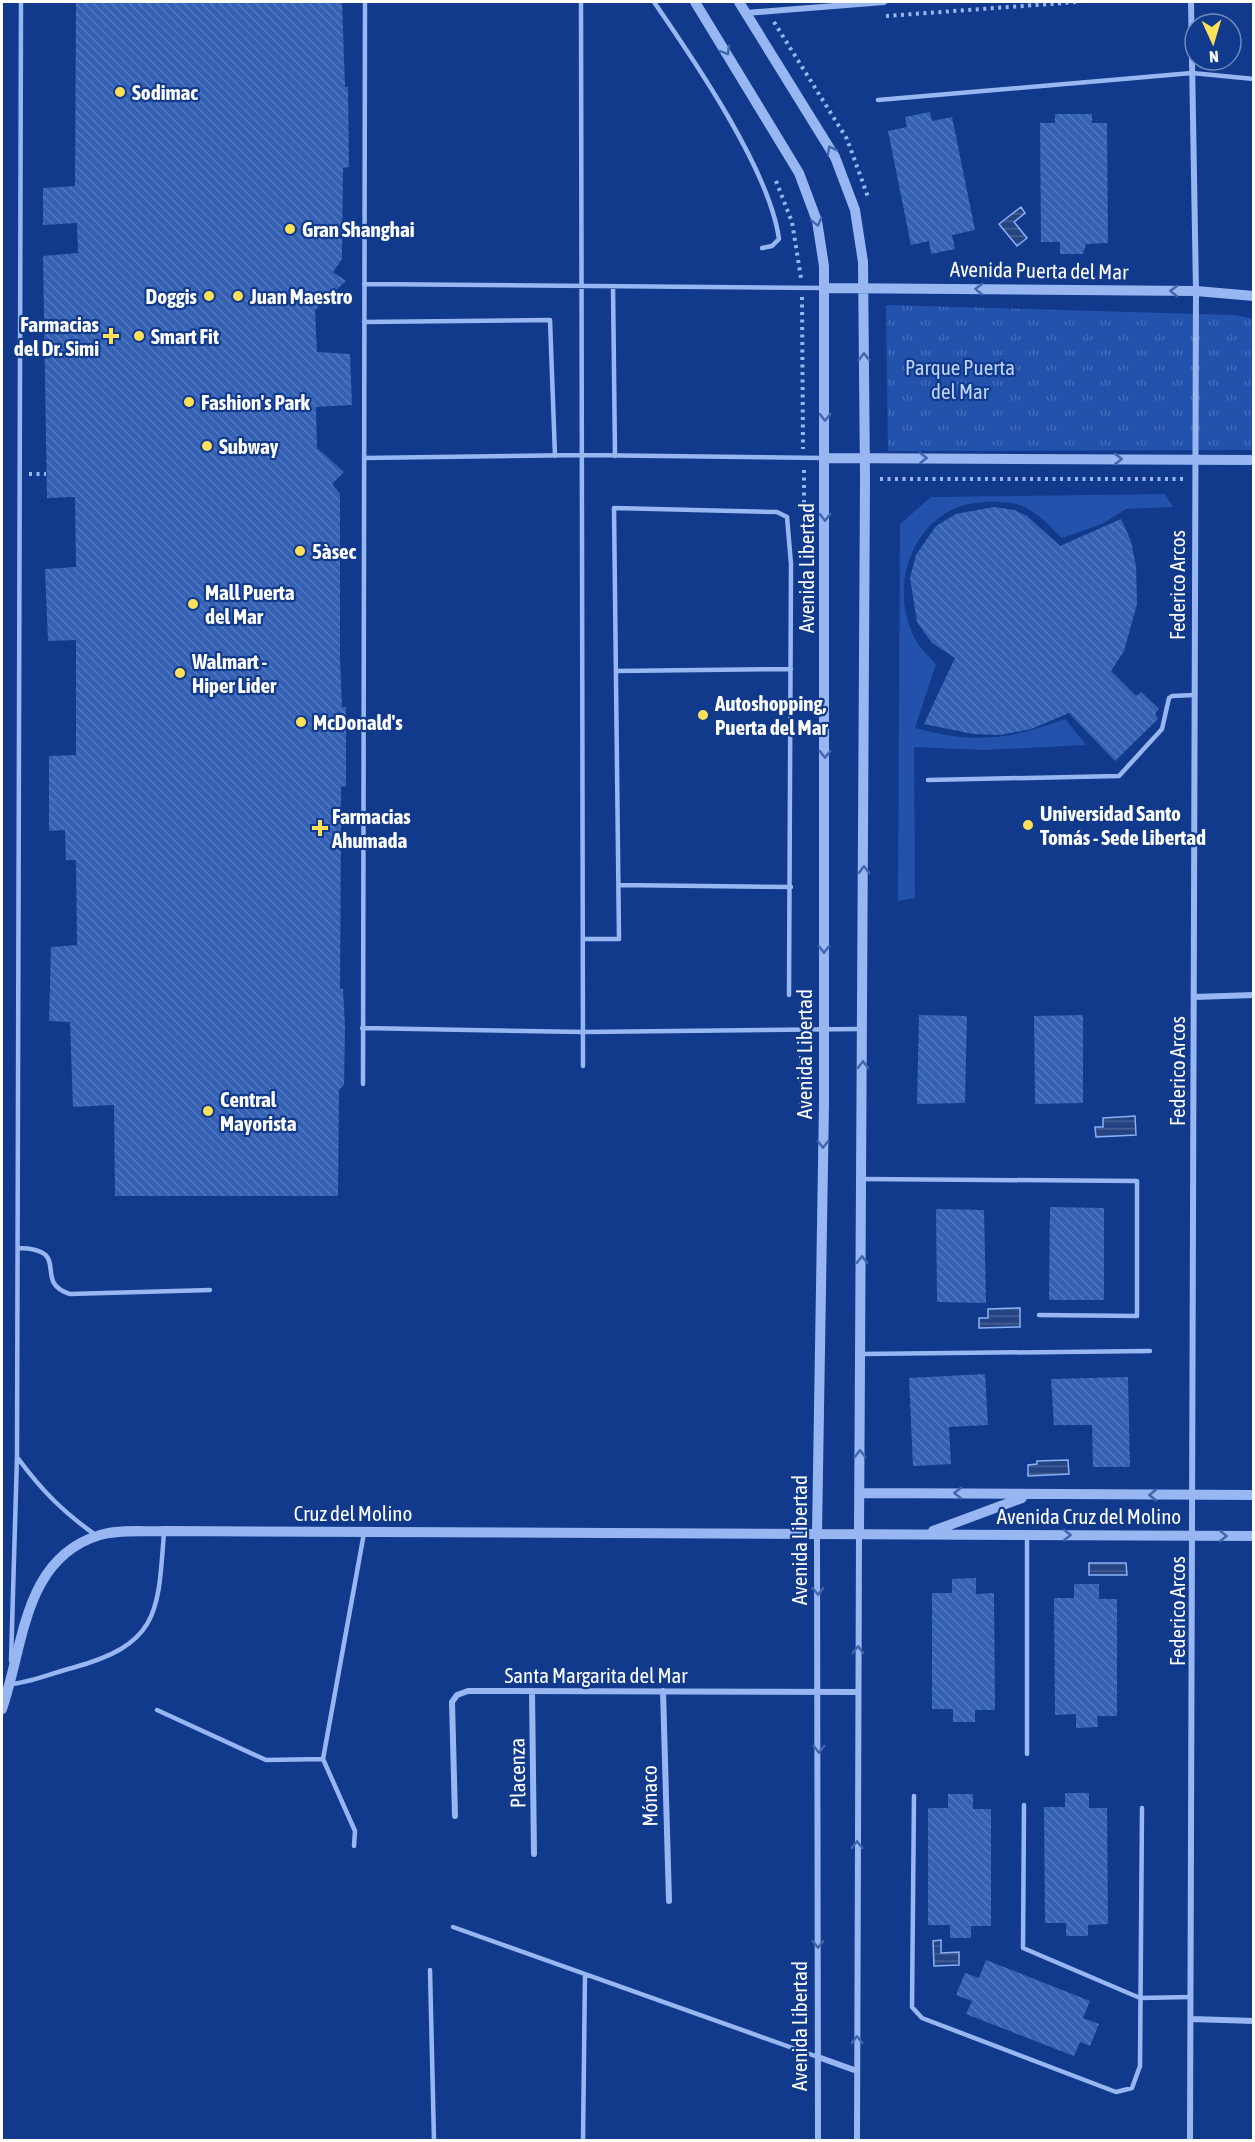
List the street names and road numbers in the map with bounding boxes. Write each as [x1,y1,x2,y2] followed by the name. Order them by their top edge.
[950,256,1129,284] street label: Avenida Puerta del Mar
[794,503,818,633] street label: Avenida Libertad
[1165,530,1189,640] street label: Federico Arcos
[792,989,816,1119] street label: Avenida Libertad
[1165,1016,1189,1126] street label: Federico Arcos
[787,1475,811,1605] street label: Avenida Libertad
[294,1501,412,1525] street label: Cruz del Molino
[997,1504,1181,1528] street label: Avenida Cruz del Molino
[1165,1556,1189,1666] street label: Federico Arcos
[505,1663,688,1687] street label: Santa Margarita del Mar
[504,1738,530,1808] street label: Placenza
[636,1765,662,1827] street label: Mónaco
[787,1961,811,2091] street label: Avenida Libertad

